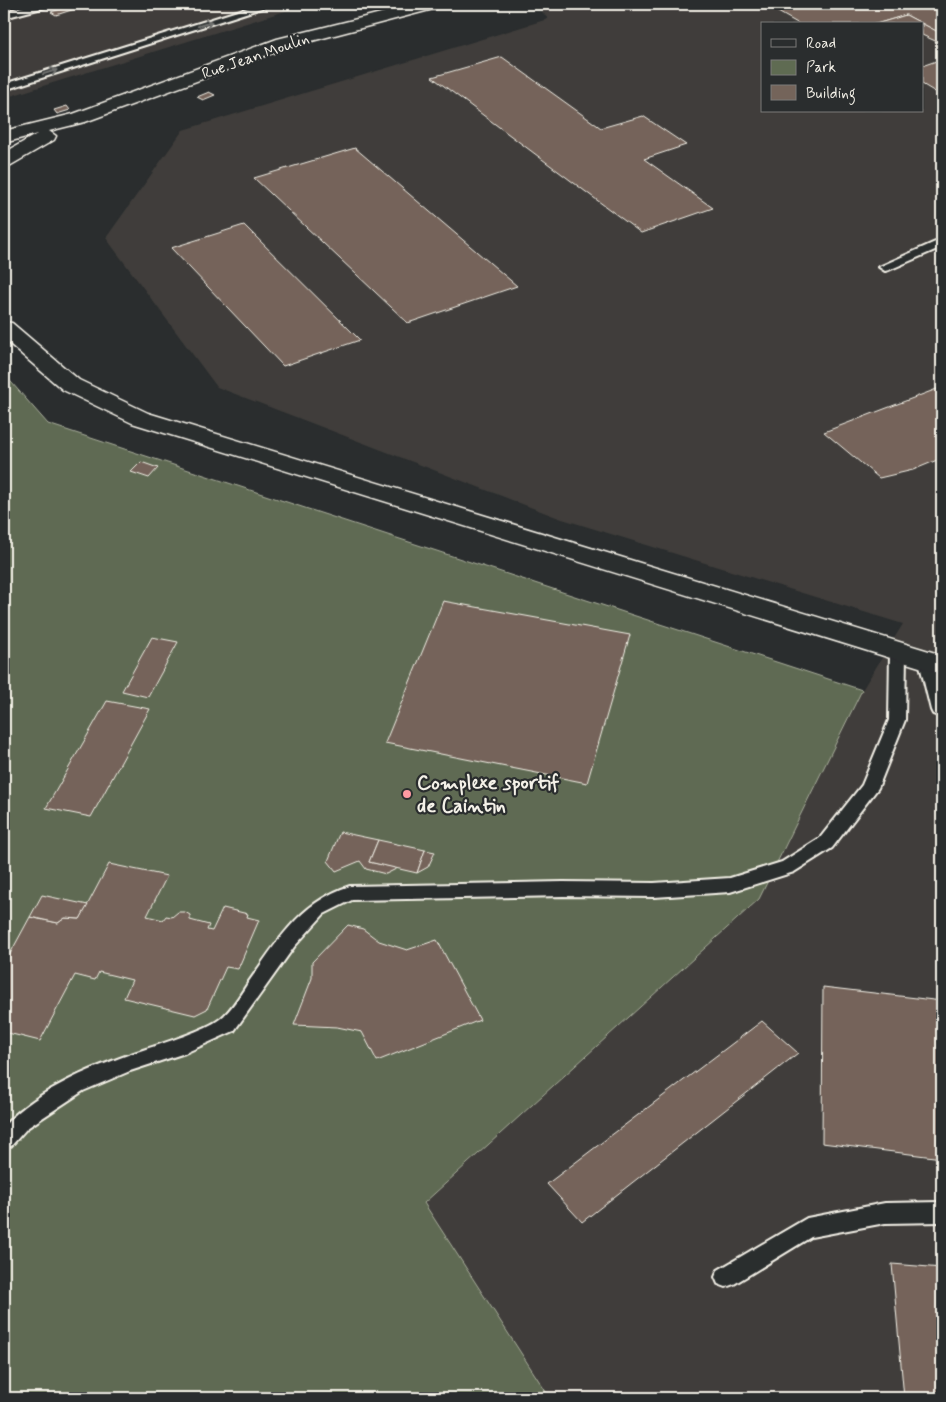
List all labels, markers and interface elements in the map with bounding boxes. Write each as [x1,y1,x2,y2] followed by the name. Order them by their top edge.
[197,18,213,28] one-way arrow
[761,22,924,112] legend
[199,28,312,85] street label: Rue Jean Moulin
[806,34,836,54] text: Road
[806,58,836,78] text: Park
[42,67,58,76] one-way arrow
[806,84,856,105] text: Building
[417,770,560,820] place label: Complexe sportif de Caintin
[401,788,413,800] marker: Complexe sportif de Caintin

